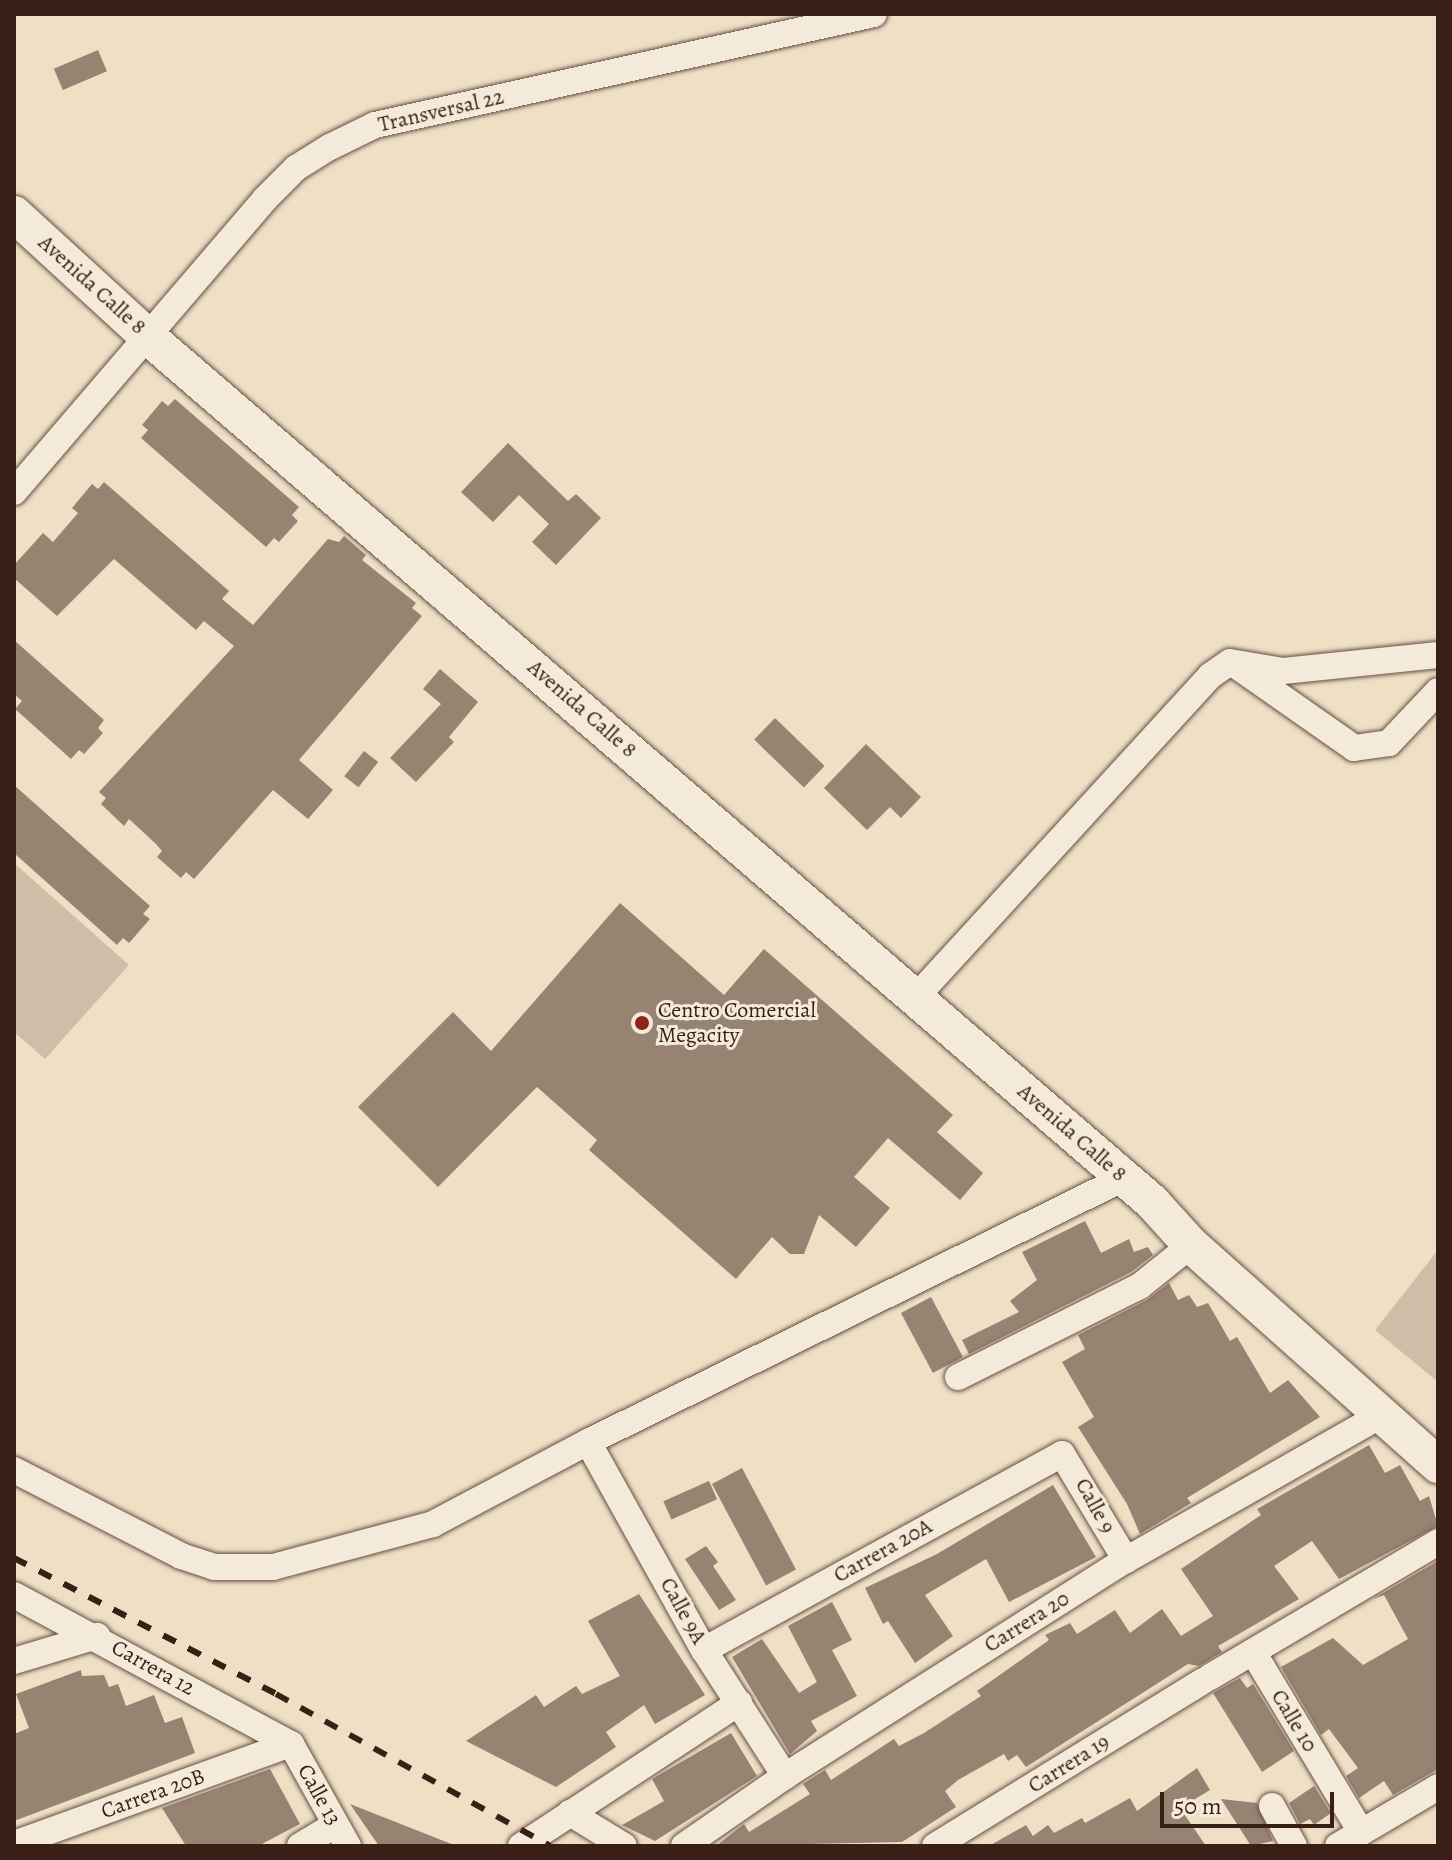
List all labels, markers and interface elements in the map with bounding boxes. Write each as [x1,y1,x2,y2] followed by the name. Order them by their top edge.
[376,84,506,138] street label: Transversal 22
[33,230,151,340] street label: Avenida Calle 8
[522,654,642,764] street label: Avenida Calle 8
[658,997,816,1048] place label: Centro Comercial Megacity
[633,1014,651,1032] marker: Centro Comercial Megacity
[1012,1078,1132,1188] street label: Avenida Calle 8
[1069,1474,1121,1538] street label: Calle 9
[829,1513,937,1589] street label: Carrera 20A
[654,1573,712,1649] street label: Calle 9A
[980,1586,1074,1658] street label: Carrera 20
[107,1634,199,1702] street label: Carrera 12
[1265,1685,1323,1757] street label: Calle 10
[1023,1729,1115,1799] street label: Carrera 19
[292,1760,346,1830] street label: Calle 13
[97,1763,209,1825] street label: Carrera 20B
[1164,1776,1338,1826] scale bar
[1174,1790,1222,1822] text: 50 m

